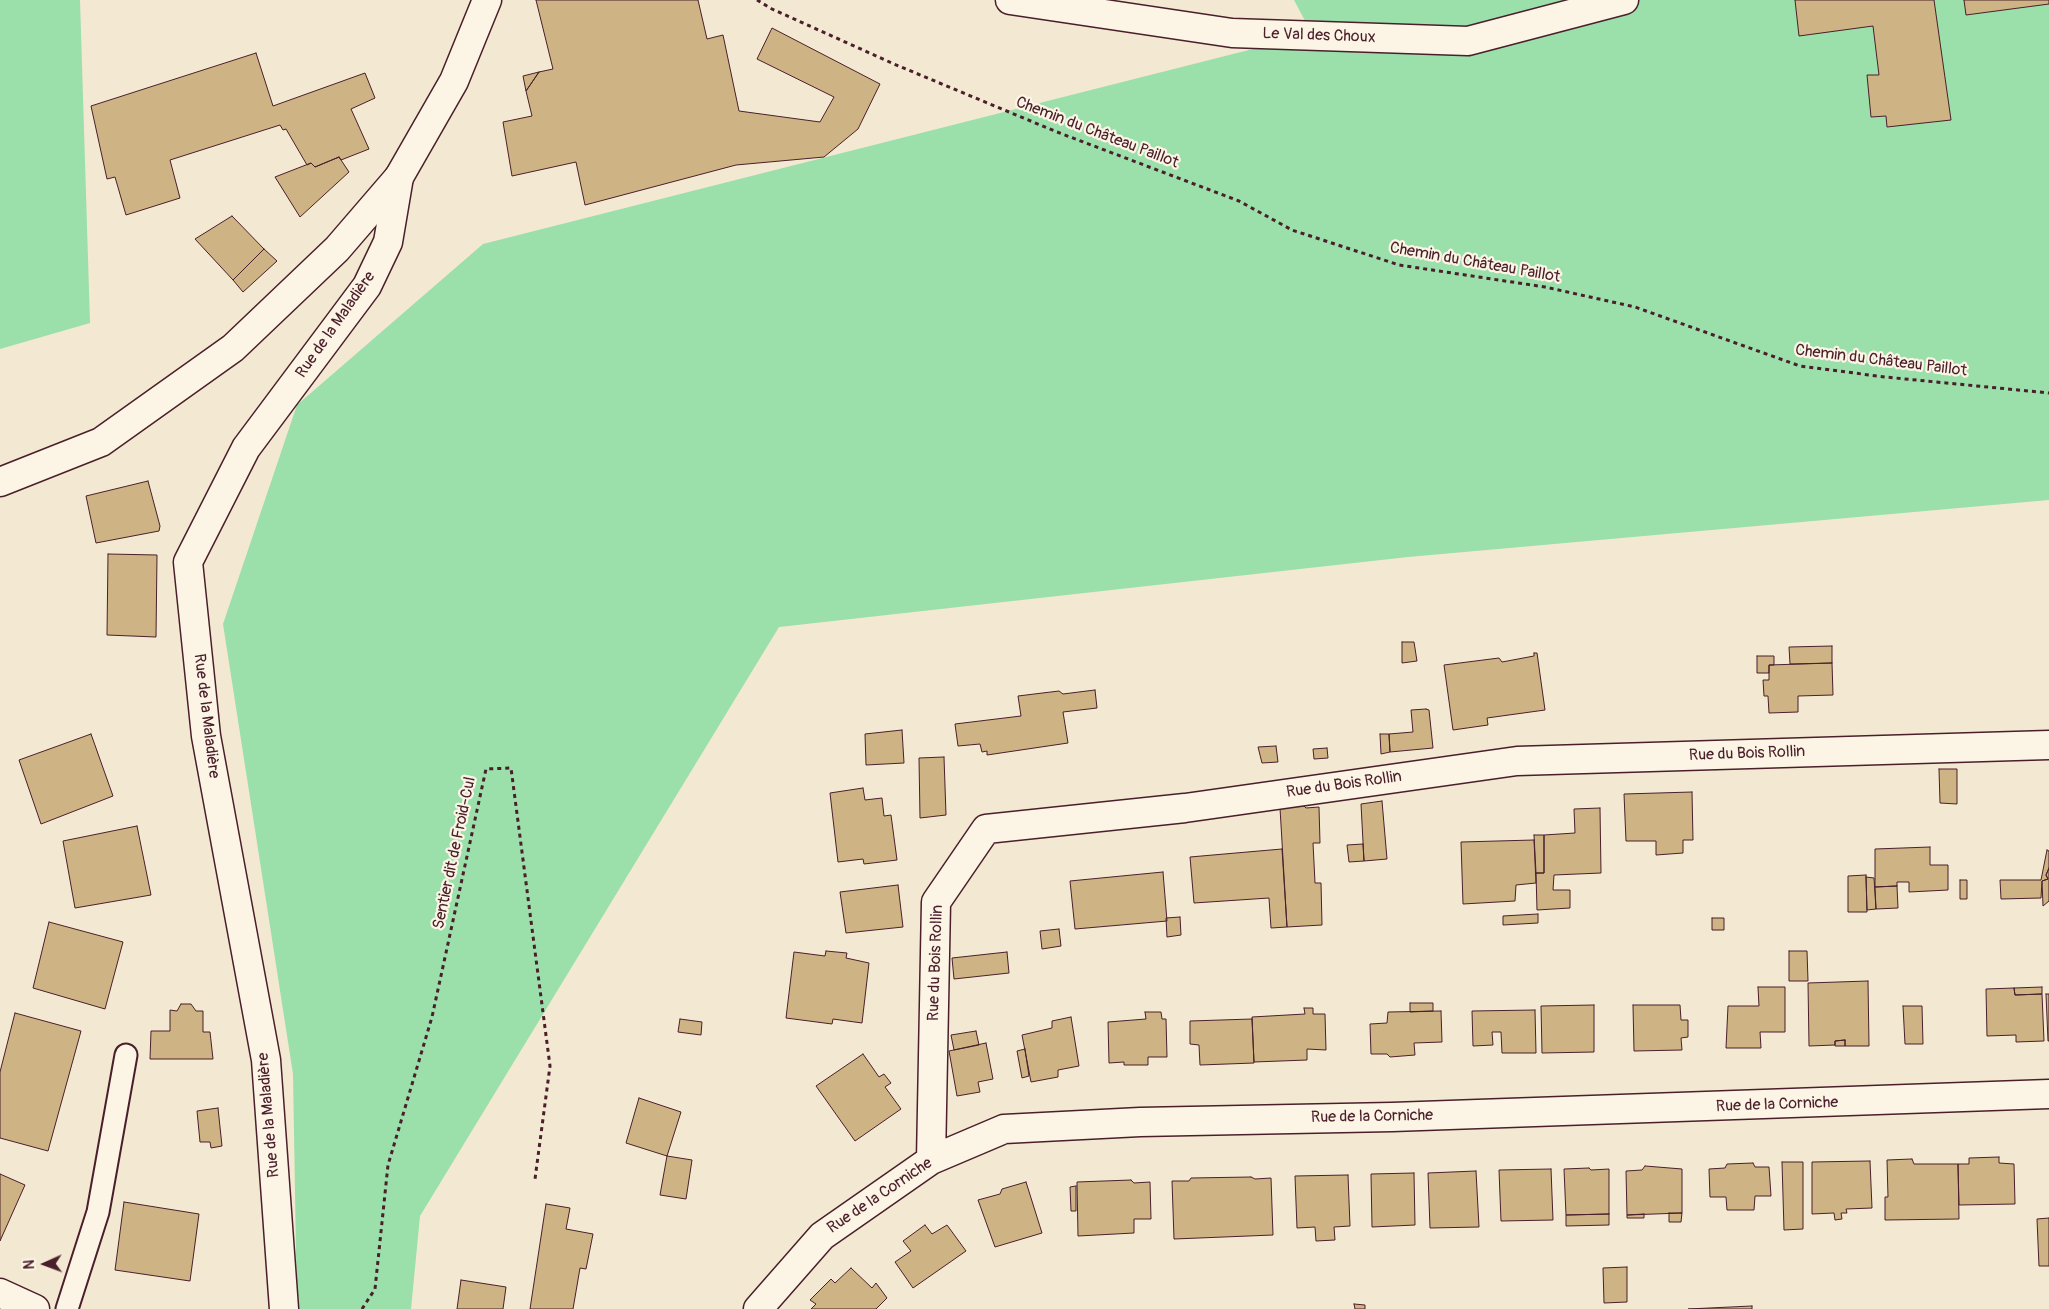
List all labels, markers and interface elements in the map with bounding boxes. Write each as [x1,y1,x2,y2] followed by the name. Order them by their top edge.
[1262,24,1376,48] street label: Le Val des Choux
[1013,93,1181,173] street label: Chemin du Château Paillot
[1388,239,1562,287] street label: Chemin du Château Paillot
[292,268,380,382] street label: Rue de la Maladière
[1794,341,1968,381] street label: Chemin du Château Paillot
[189,653,223,779] street label: Rue de la Maladière
[1689,742,1805,766] street label: Rue du Bois Rollin
[1285,767,1403,803] street label: Rue du Bois Rollin
[429,775,481,931] street label: Sentier dit de Froid-Cul
[924,905,948,1021] street label: Rue du Bois Rollin
[254,1052,284,1178] street label: Rue de la Maladière
[1716,1093,1838,1117] street label: Rue de la Corniche
[1311,1106,1433,1128] street label: Rue de la Corniche
[824,1154,936,1238] street label: Rue de la Corniche
[20,1239,70,1289] north arrow
[21,1260,38,1270] text: N

